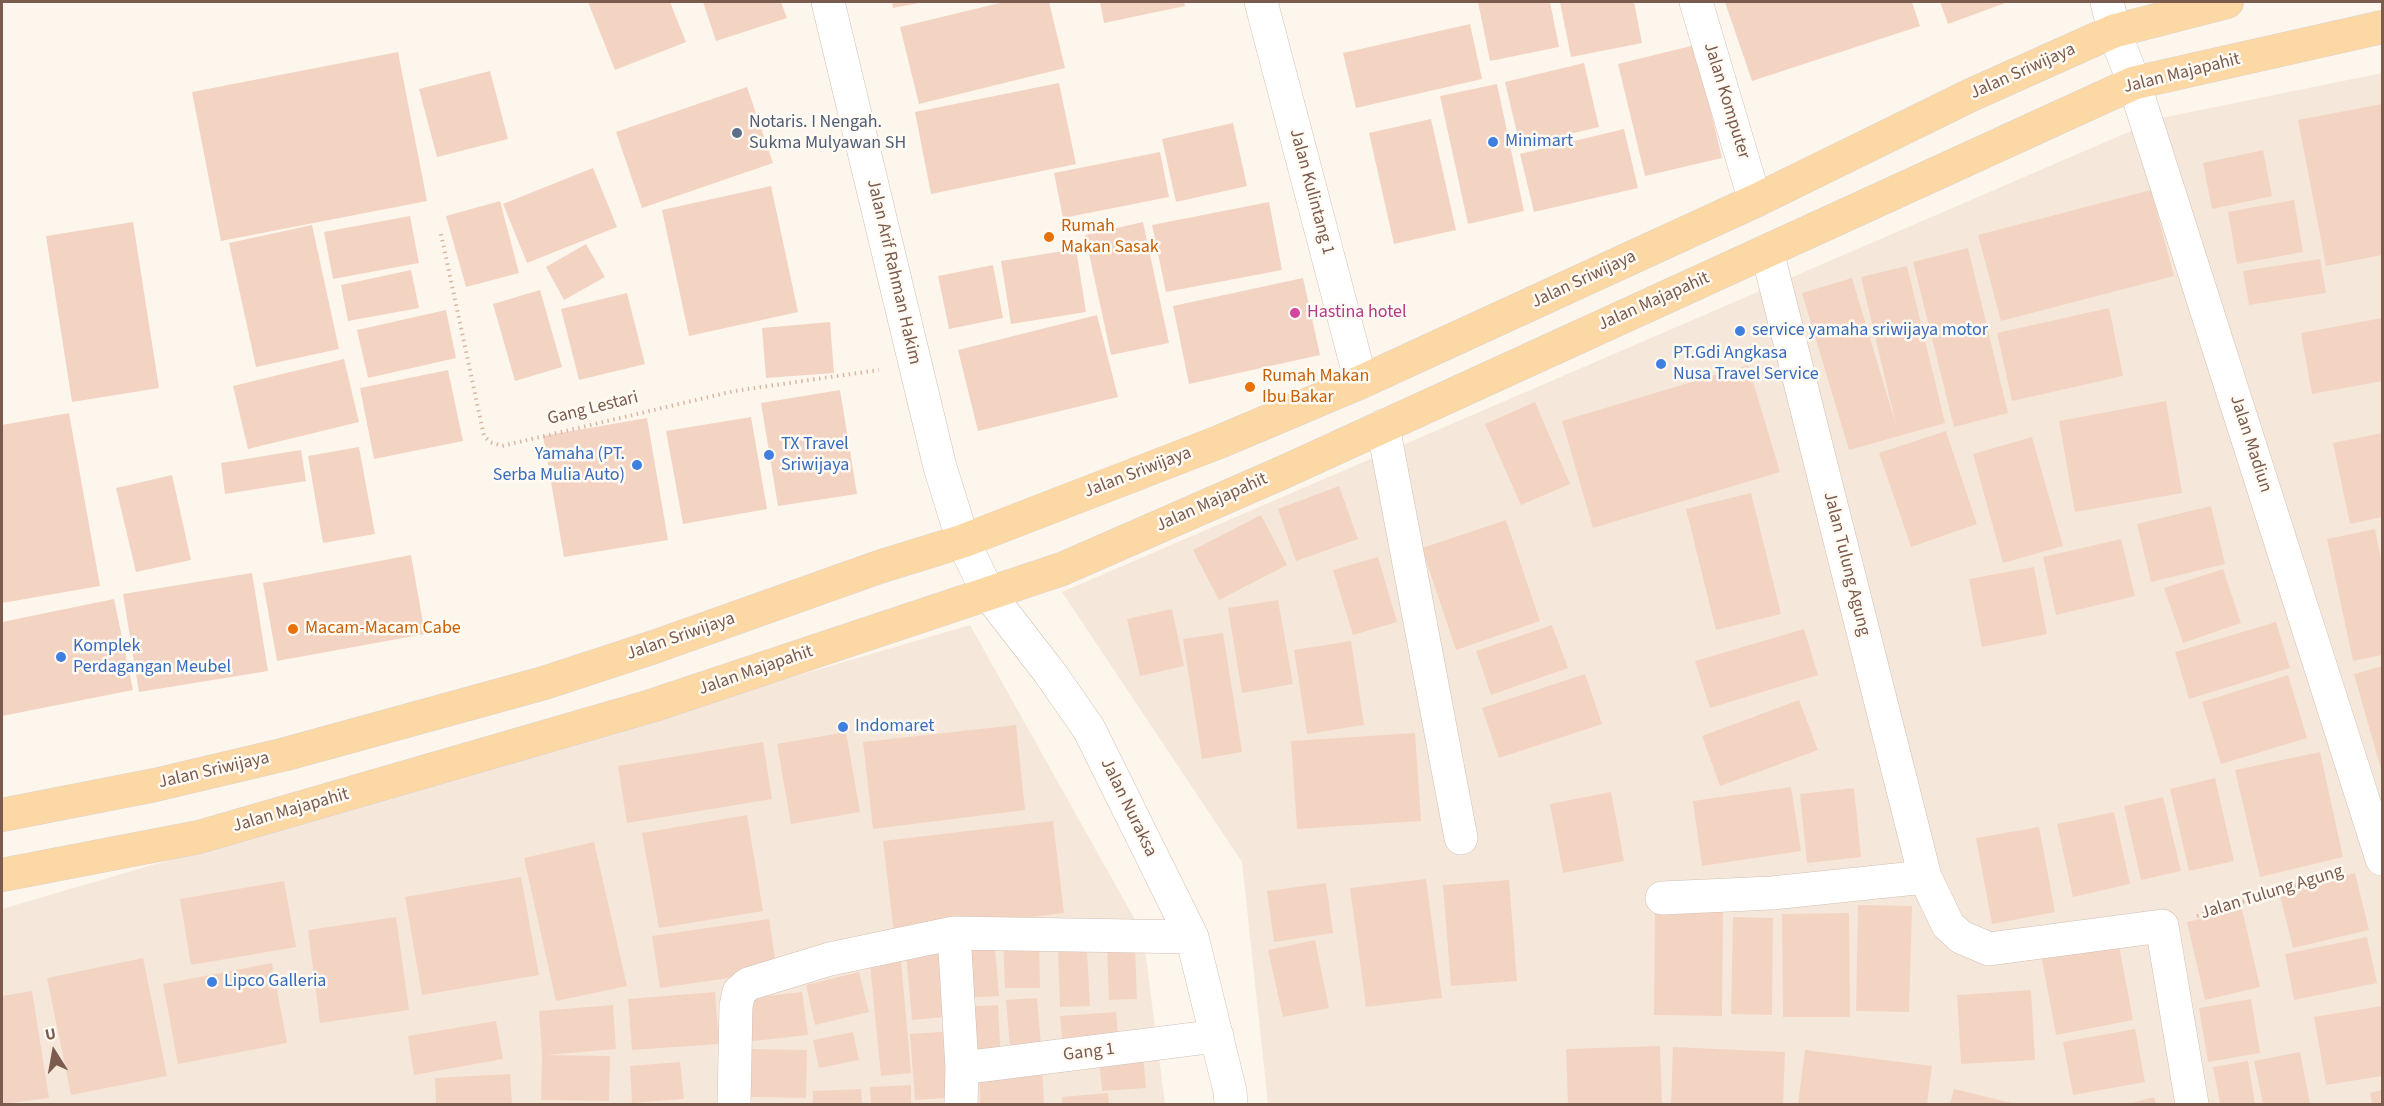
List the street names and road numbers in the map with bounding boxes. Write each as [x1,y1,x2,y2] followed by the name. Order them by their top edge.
[1967,39,2079,105] street label: Jalan Sriwijaya
[1698,40,1754,162] street label: Jalan Komputer
[2121,49,2243,99] street label: Jalan Majapahit
[1284,126,1338,258] street label: Jalan Kulintang 1
[861,177,925,367] street label: Jalan Arif Rahman Hakim
[1528,246,1640,314] street label: Jalan Sriwijaya
[1595,268,1713,336] street label: Jalan Majapahit
[545,387,641,431] street label: Gang Lestari
[2224,393,2276,495] street label: Jalan Madiun
[1081,443,1195,503] street label: Jalan Sriwijaya
[1153,469,1271,537] street label: Jalan Majapahit
[1818,490,1874,638] street label: Jalan Tulung Agung
[624,608,738,666] street label: Jalan Sriwijaya
[696,641,816,701] street label: Jalan Majapahit
[156,748,272,794] street label: Jalan Sriwijaya
[1095,755,1161,861] street label: Jalan Nuraksa
[231,784,351,838] street label: Jalan Majapahit
[2198,861,2346,925] street label: Jalan Tulung Agung
[1062,1039,1116,1067] street label: Gang 1

